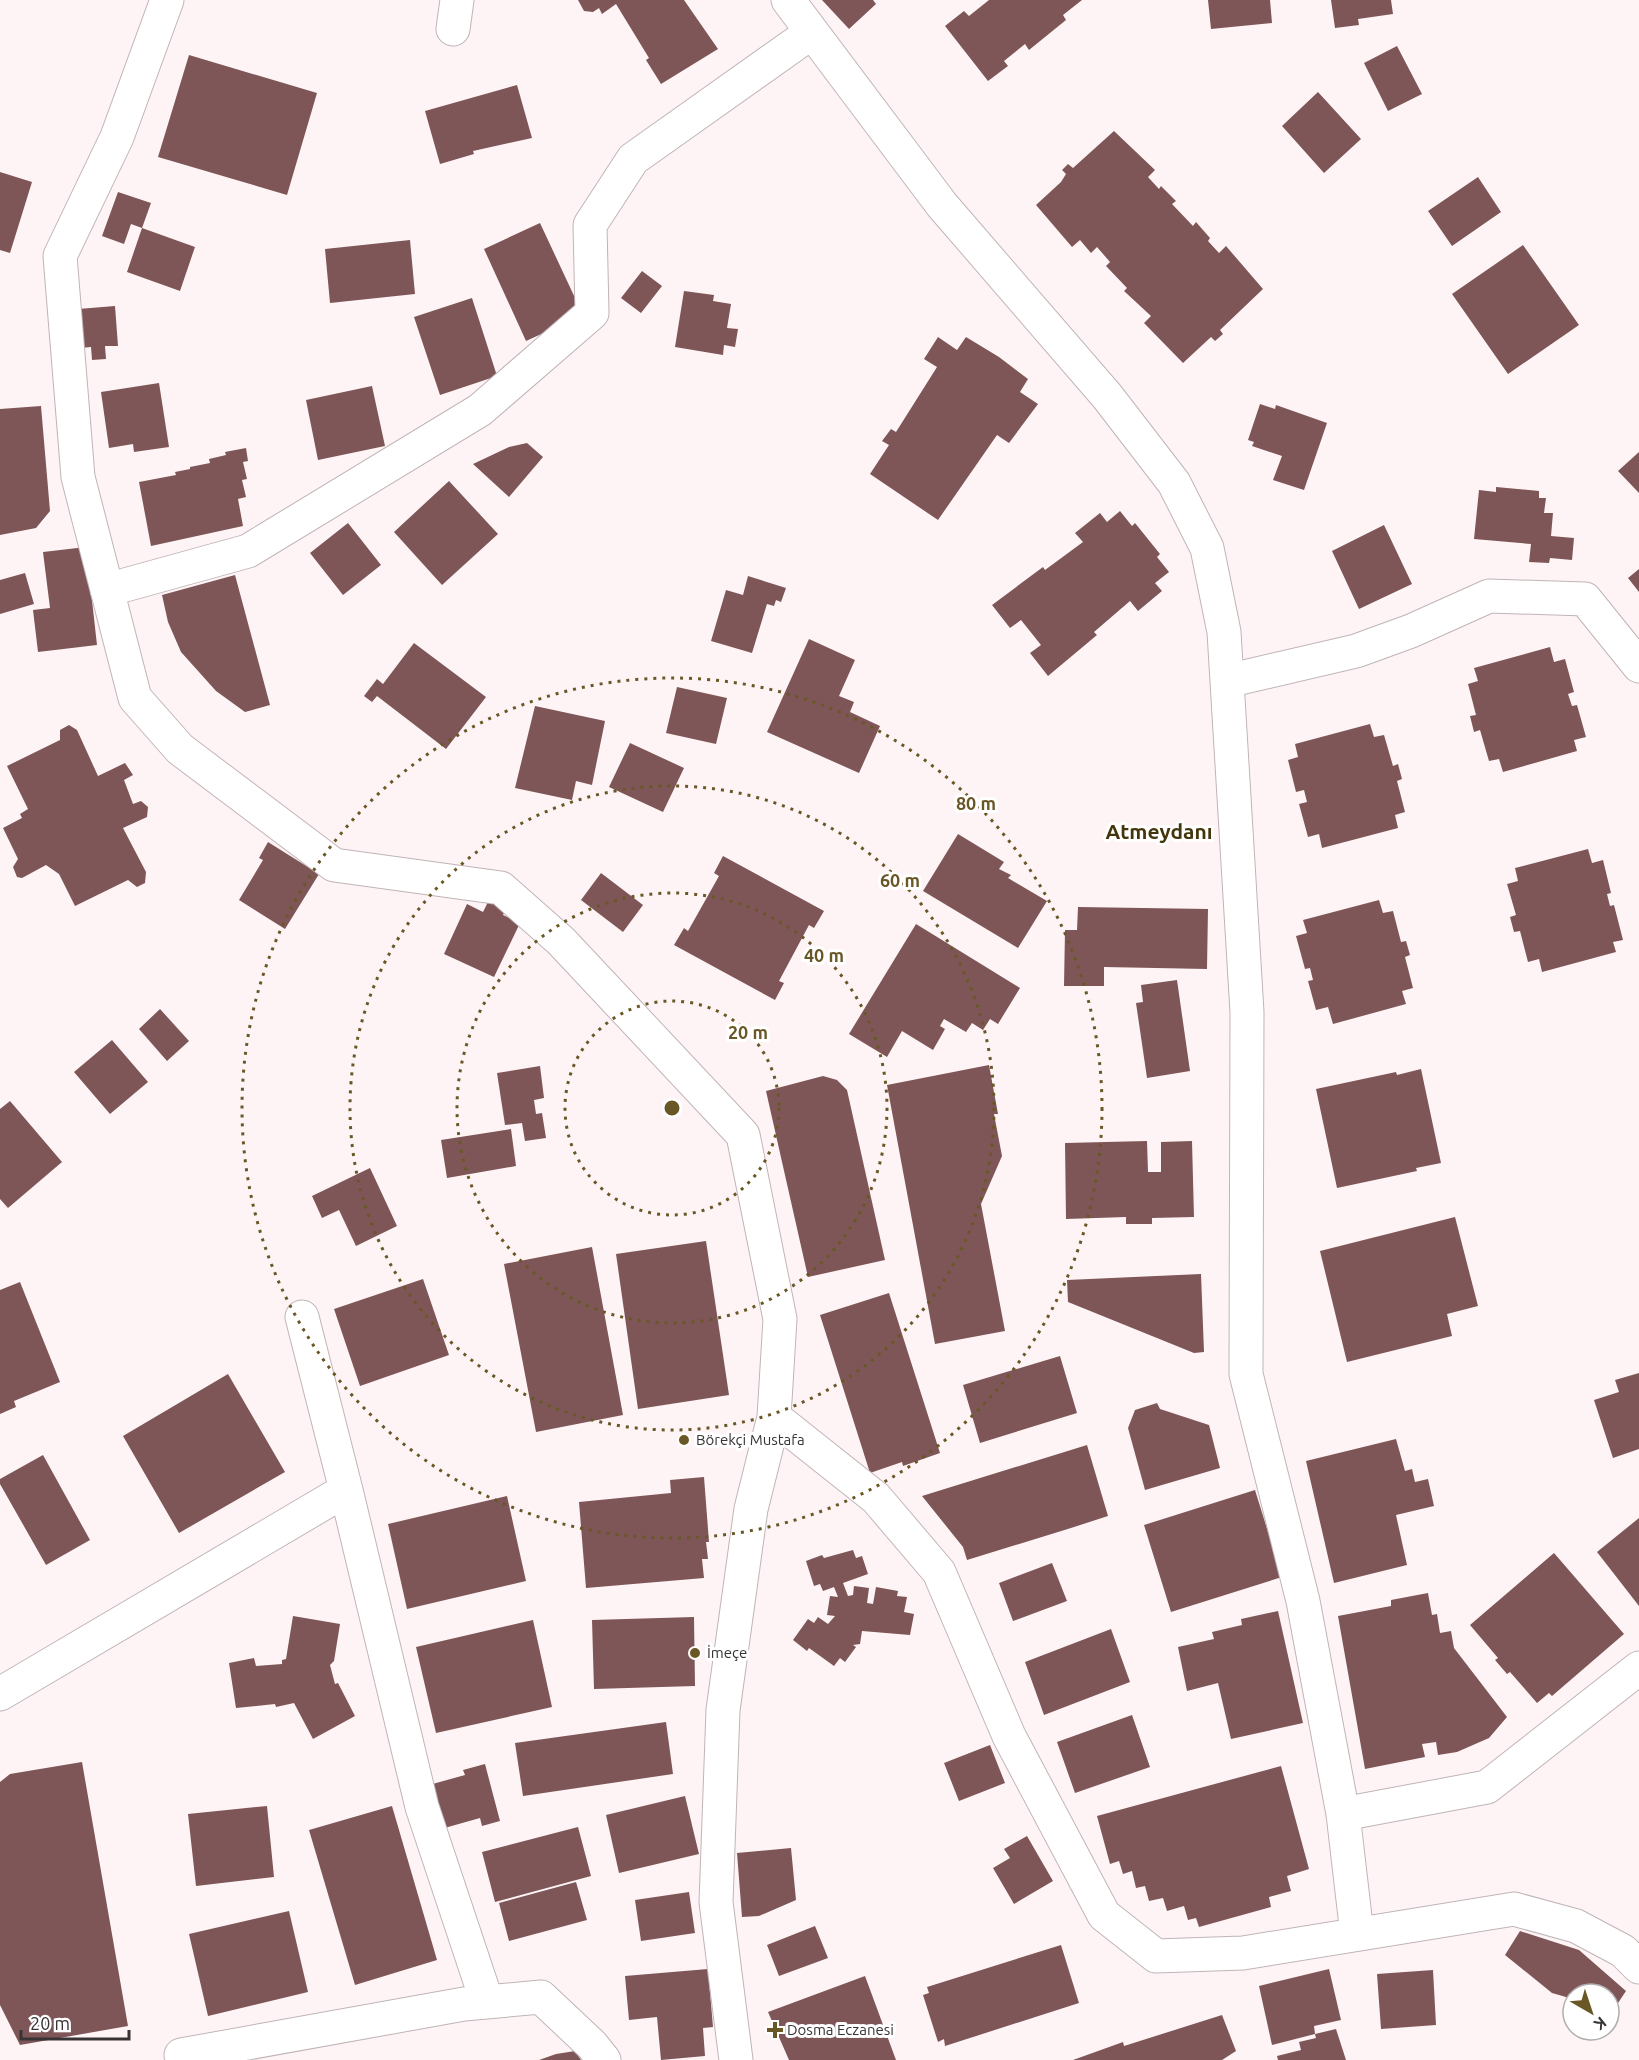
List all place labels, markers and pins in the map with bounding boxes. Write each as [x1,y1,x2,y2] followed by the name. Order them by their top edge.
[662,1098,682,1118] centre of rings
[696,1431,805,1448] place label: Börekçi Mustafa
[677,1433,691,1447] marker: Börekçi Mustafa
[707,1644,747,1661] place label: İmeçe
[688,1646,702,1660] marker: İmeçe
[787,2021,894,2038] place label: Dosma Eczanesi
[768,2023,782,2037] marker: Dosma Eczanesi

